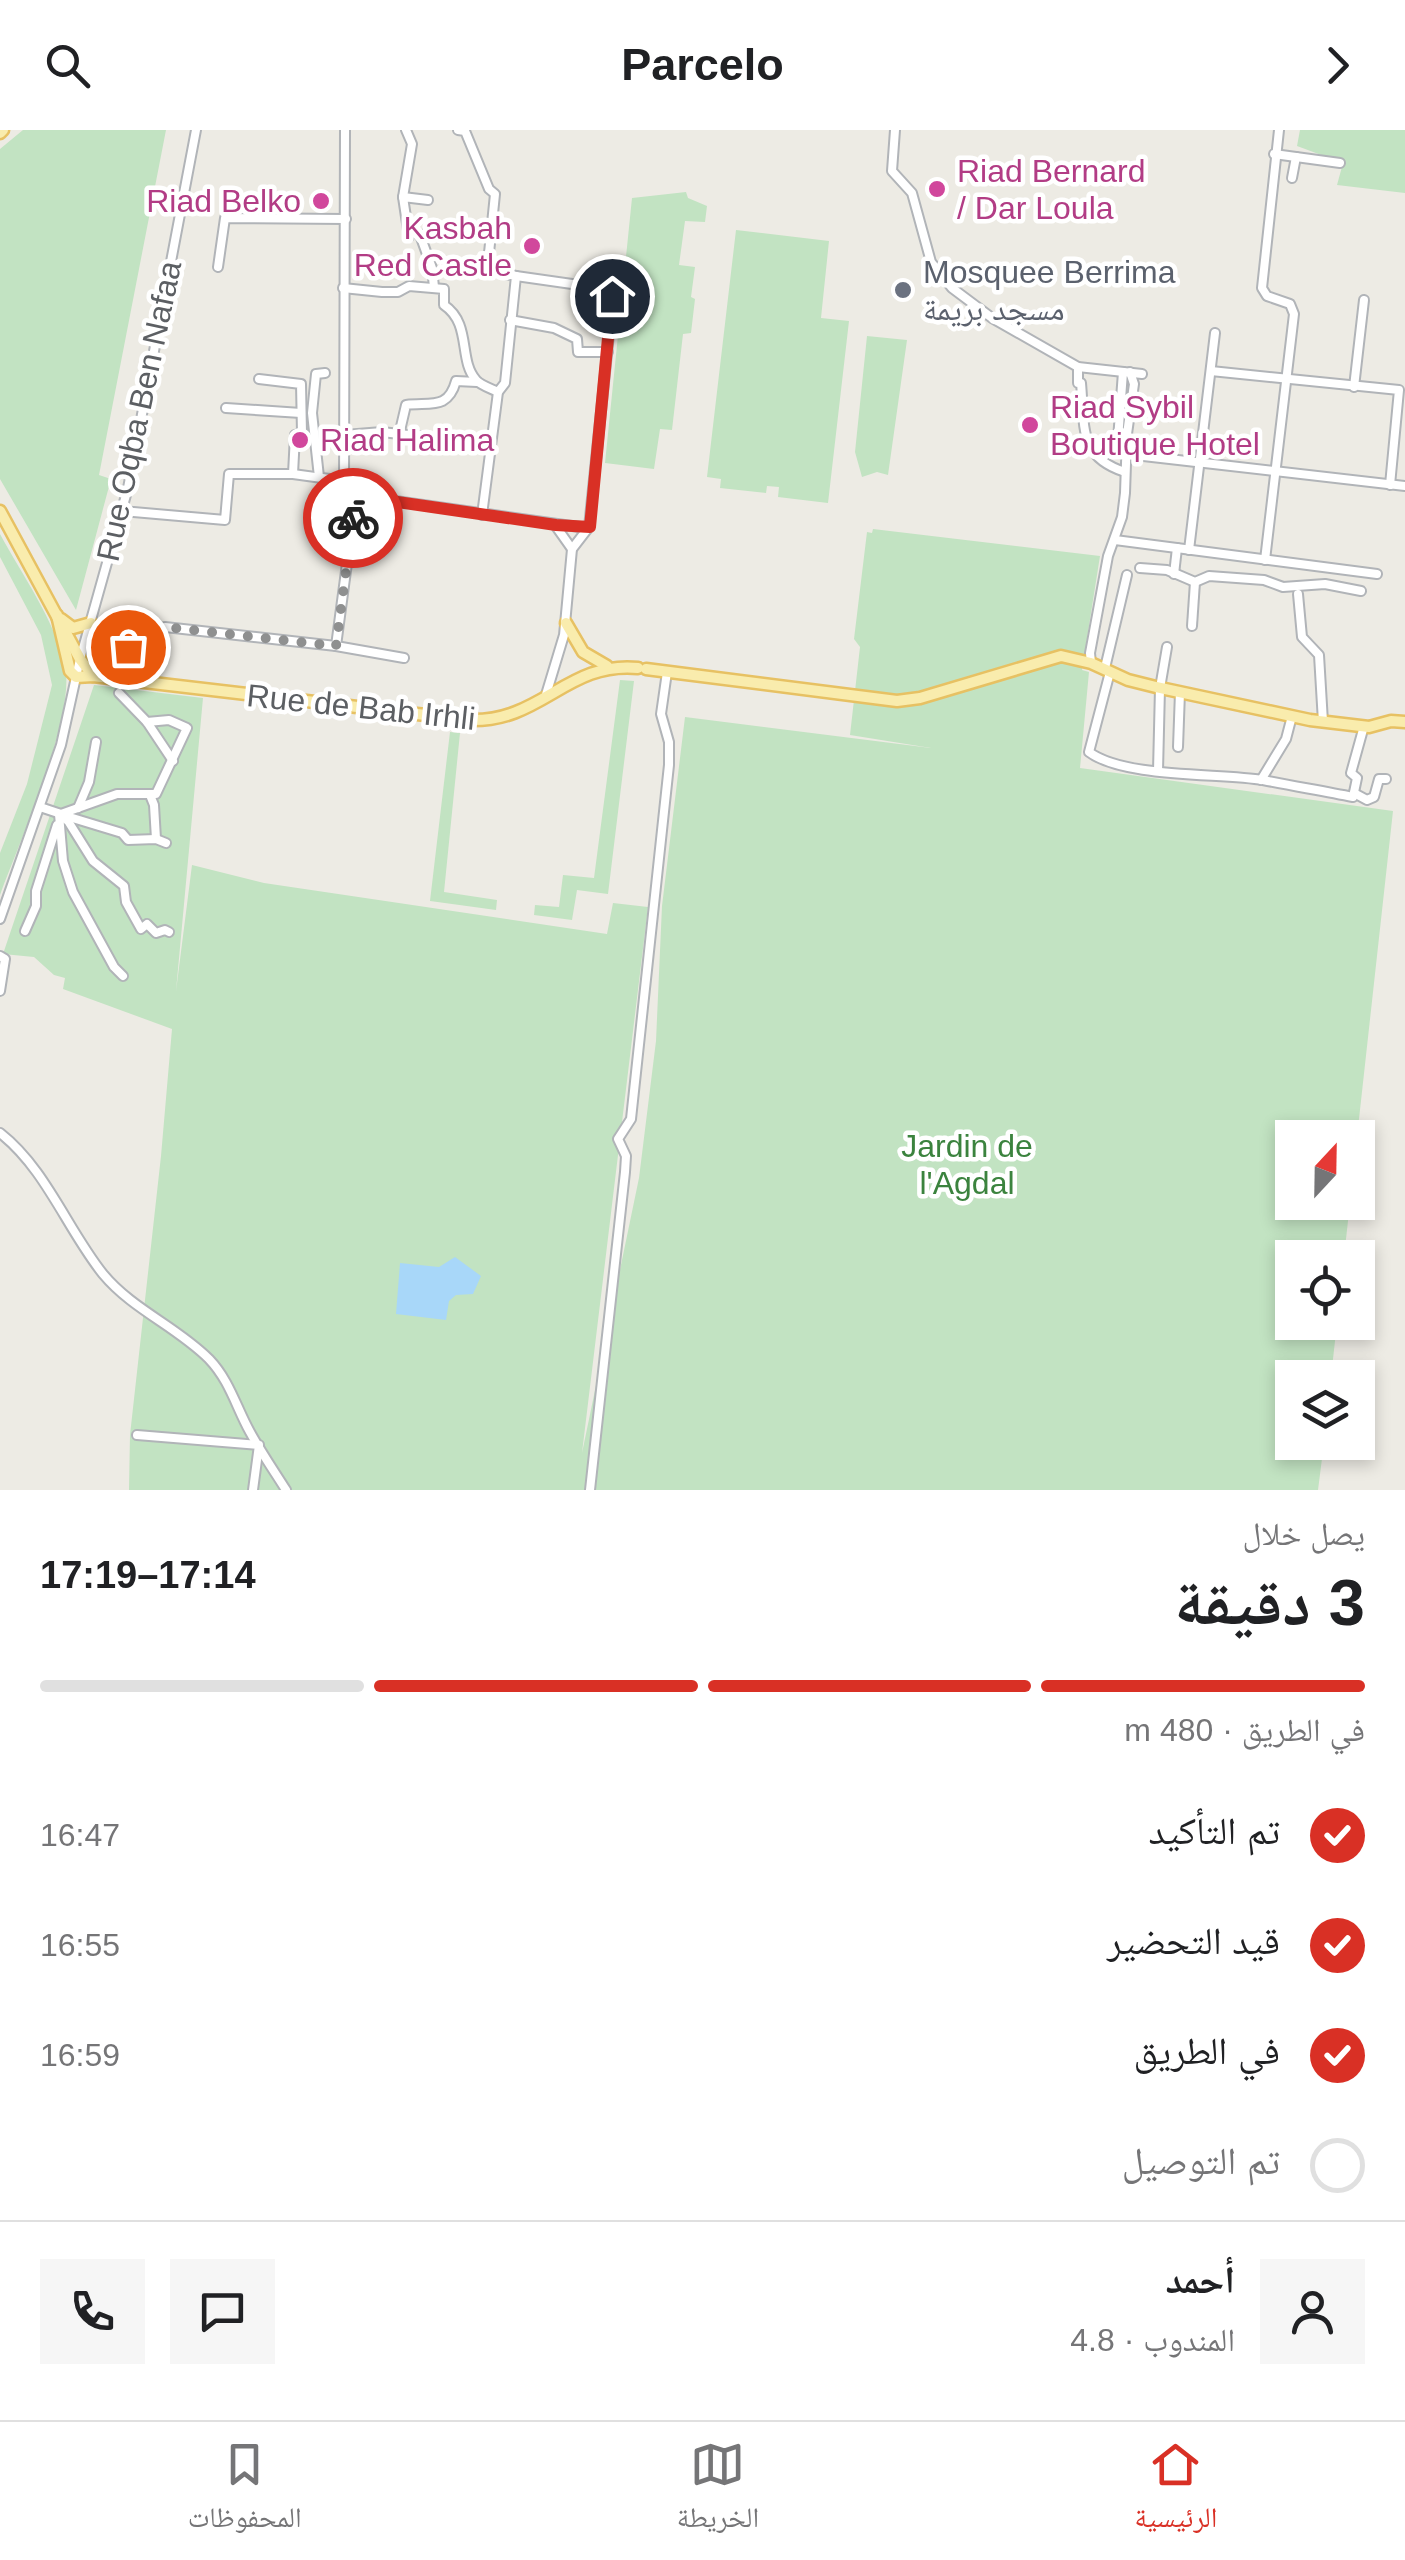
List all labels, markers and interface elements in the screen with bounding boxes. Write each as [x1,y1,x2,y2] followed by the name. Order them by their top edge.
[40,38,95,93] icon: search
[1310,38,1365,93] icon: forward
[621,39,784,90] text: Parcelo
[957,153,1146,226] place label: Riad Bernard / Dar Loula
[926,178,948,200] marker: Riad Bernard / Dar Loula
[146,183,301,219] place label: Riad Belko
[310,190,332,212] marker: Riad Belko
[354,210,512,283] place label: Kasbah Red Castle
[521,235,543,257] marker: Kasbah Red Castle
[570,254,655,339] pin
[923,254,1176,327] place label: Mosquee Berrima مسجد بريمة
[90,257,188,564] street label: Rue Oqba Ben Nafaa
[585,269,640,324] icon: home
[892,279,914,301] marker: Mosquee Berrima مسجد بريمة
[1050,389,1260,462] place label: Riad Sybil Boutique Hotel
[1019,414,1041,436] marker: Riad Sybil Boutique Hotel
[320,422,494,458] place label: Riad Halima
[289,429,311,451] marker: Riad Halima
[303,468,403,568] courier
[326,491,381,546] icon: bike
[86,605,171,690] pin
[101,620,156,675] icon: bag
[245,677,477,737] street label: Rue de Bab Irhli
[1275,1120,1375,1220] north arrow
[1275,1120,1375,1460] map controls
[901,1128,1033,1201] park label: Jardin de l'Agdal
[1275,1240,1375,1340] button: locate
[1275,1360,1375,1460] button: layers
[1242,1516,1365,1552] text: يصل خلال
[40,1554,256,1596] text: 17:14–17:19
[1174,1566,1365,1639] text: 3 دقيقة
[1124,1712,1365,1748] text: في الطريق · 480 m
[1310,1808,1365,1863] icon: check
[1148,1810,1280,1852] text: تم التأكيد
[40,1817,120,1853] text: 16:47
[1310,1918,1365,1973] icon: check
[1107,1920,1280,1962] text: قيد التحضير
[40,1927,120,1963] text: 16:55
[1310,2028,1365,2083] icon: check
[1134,2030,1280,2072] text: في الطريق
[40,2037,120,2073] text: 16:59
[1122,2140,1280,2182] text: تم التوصيل
[40,2259,145,2364] button: phone
[170,2259,275,2364] button: chat
[1165,2259,1235,2301] text: أحمد
[1260,2259,1365,2364] button: person
[1070,2322,1235,2358] text: المندوب · 4.8
[188,2437,302,2545] tab: المحفوظات
[677,2437,759,2545] tab: الخريطة
[1134,2437,1217,2545] tab: الرئيسية

